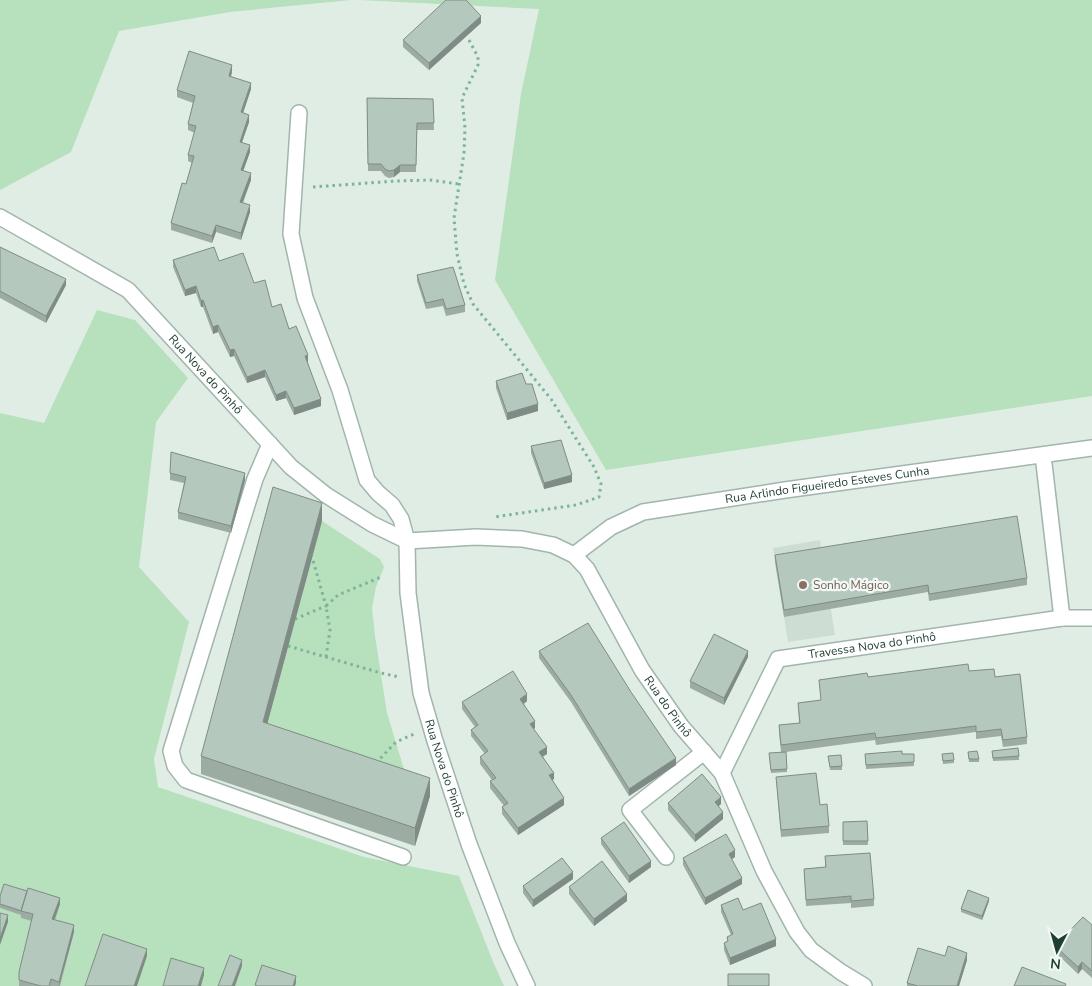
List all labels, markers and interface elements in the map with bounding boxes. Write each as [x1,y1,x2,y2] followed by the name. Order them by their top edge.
[165,331,247,418] street label: Rua Nova do Pinhô
[724,462,930,507] street label: Rua Arlindo Figueiredo Esteves Cunha
[813,577,889,593] place label: Sonho Mágico
[797,579,809,591] marker: Sonho Mágico
[807,628,937,663] street label: Travessa Nova do Pinhô
[641,673,695,741] street label: Rua do Pinhô
[421,717,468,820] street label: Rua Nova do Pinhô
[1032,926,1082,976] north arrow
[1049,953,1062,973] text: N

